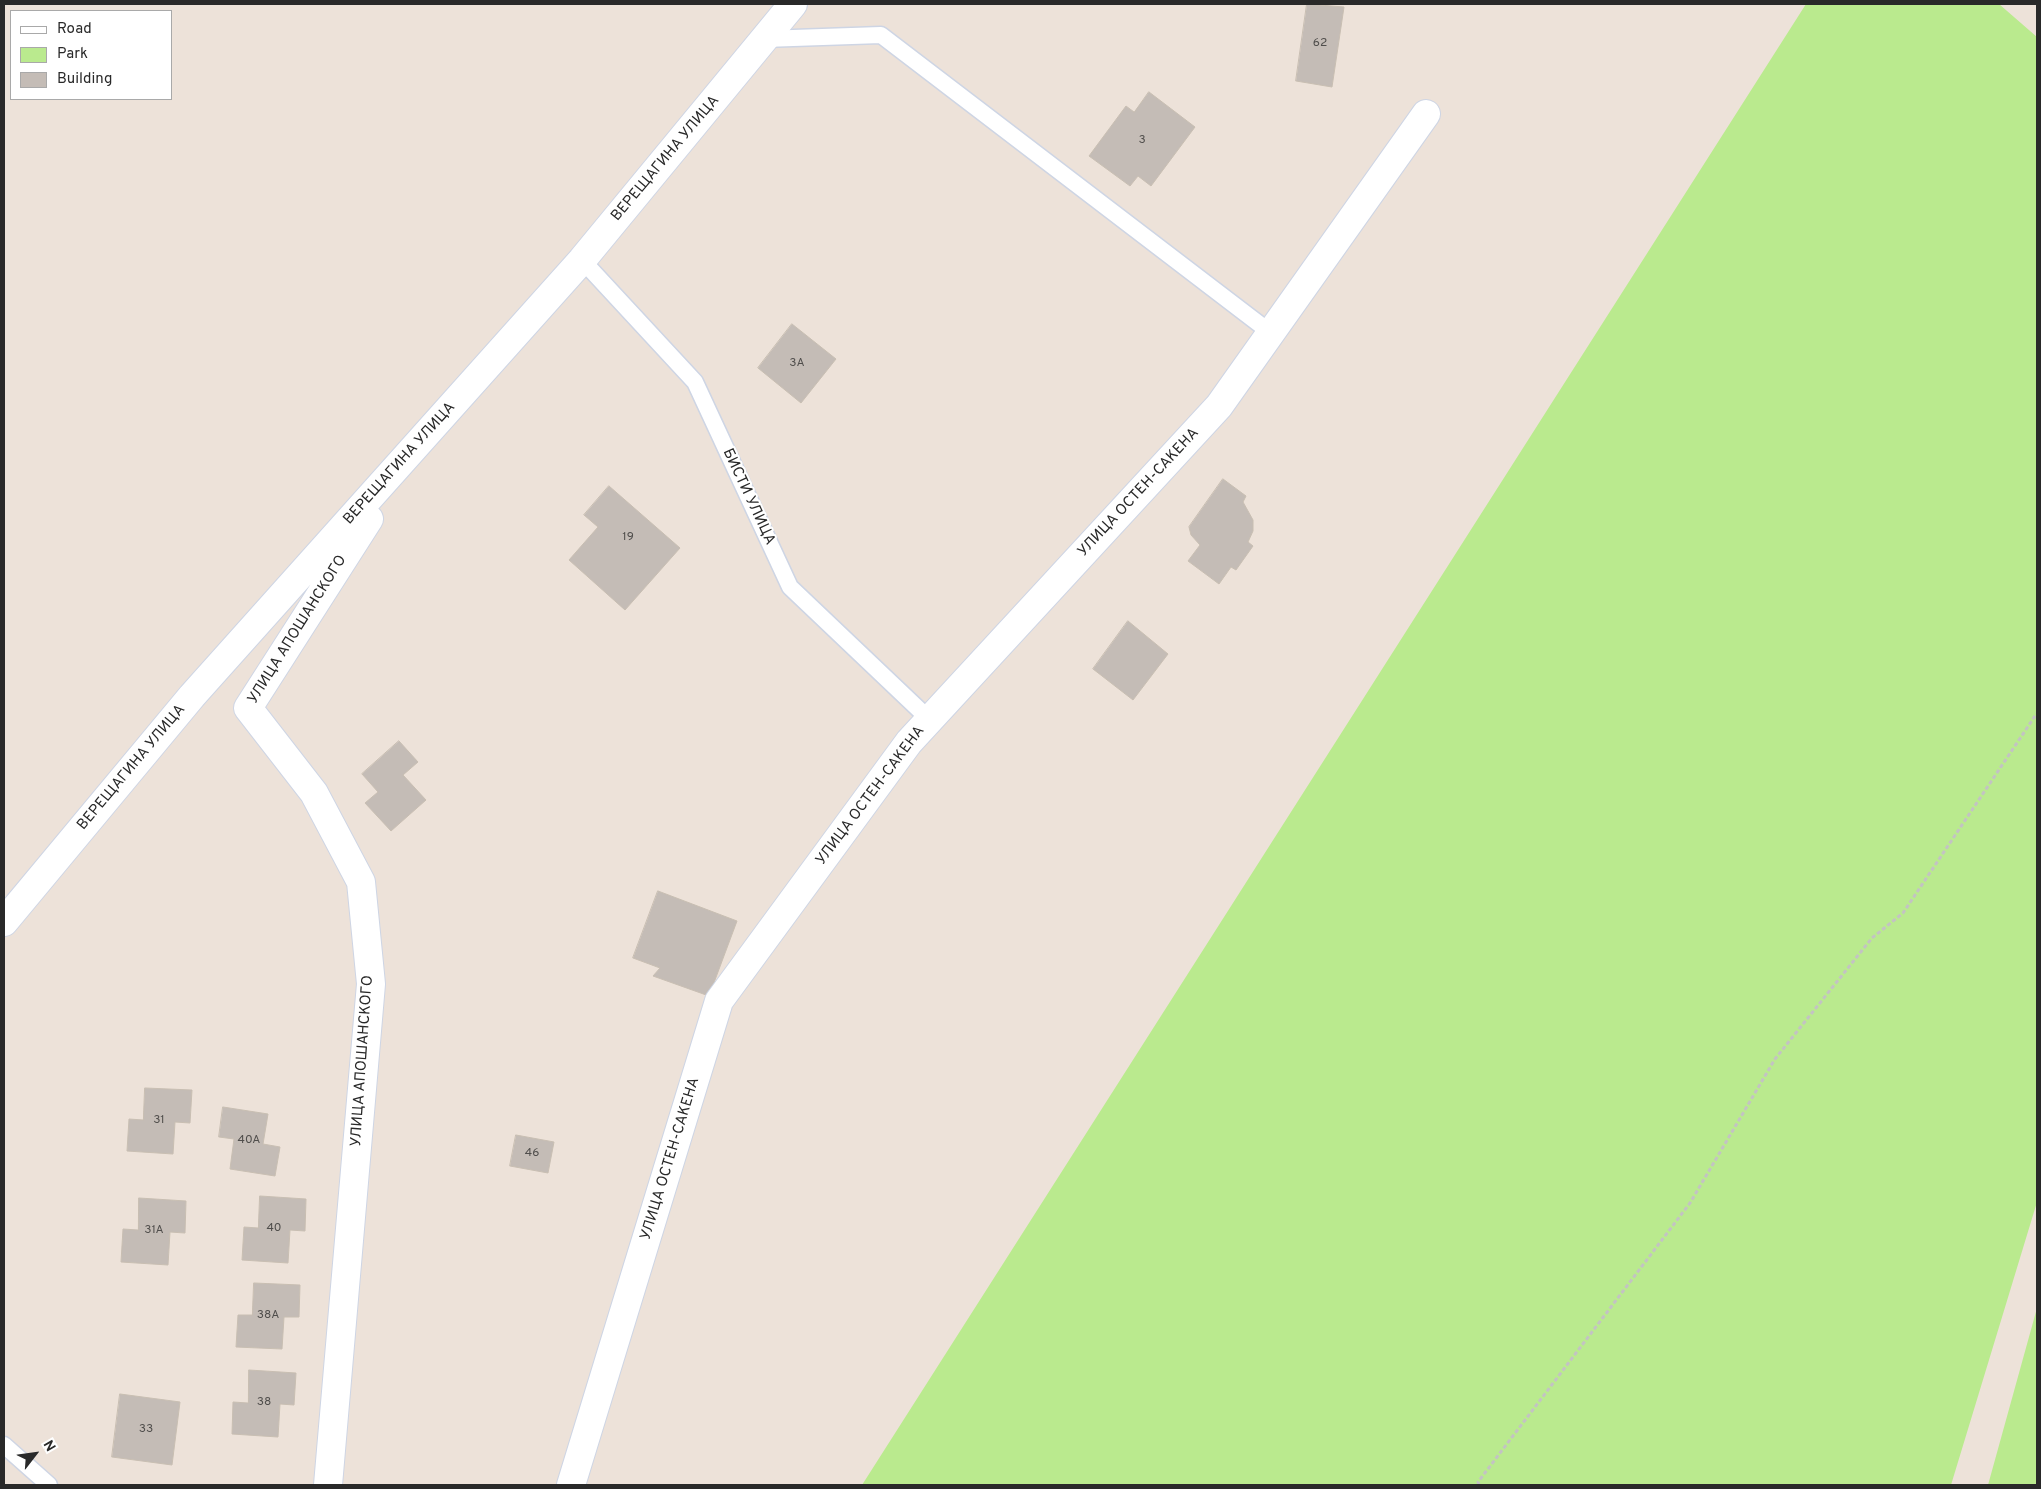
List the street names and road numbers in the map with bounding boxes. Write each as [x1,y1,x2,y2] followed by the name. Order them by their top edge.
[608,93,724,225] street label: ВЕРЕЩАГИНА УЛИЦА
[340,399,460,529] street label: ВЕРЕЩАГИНА УЛИЦА
[1075,425,1203,561] street label: УЛИЦА ОСТЕН-САКЕНА
[718,446,778,548] street label: БИСТИ УЛИЦА
[245,552,351,708] street label: УЛИЦА АПОШАНСКОГО
[74,702,190,834] street label: ВЕРЕЩАГИНА УЛИЦА
[813,723,929,869] street label: УЛИЦА ОСТЕН-САКЕНА
[348,975,378,1147] street label: УЛИЦА АПОШАНСКОГО
[638,1075,704,1243] street label: УЛИЦА ОСТЕН-САКЕНА

